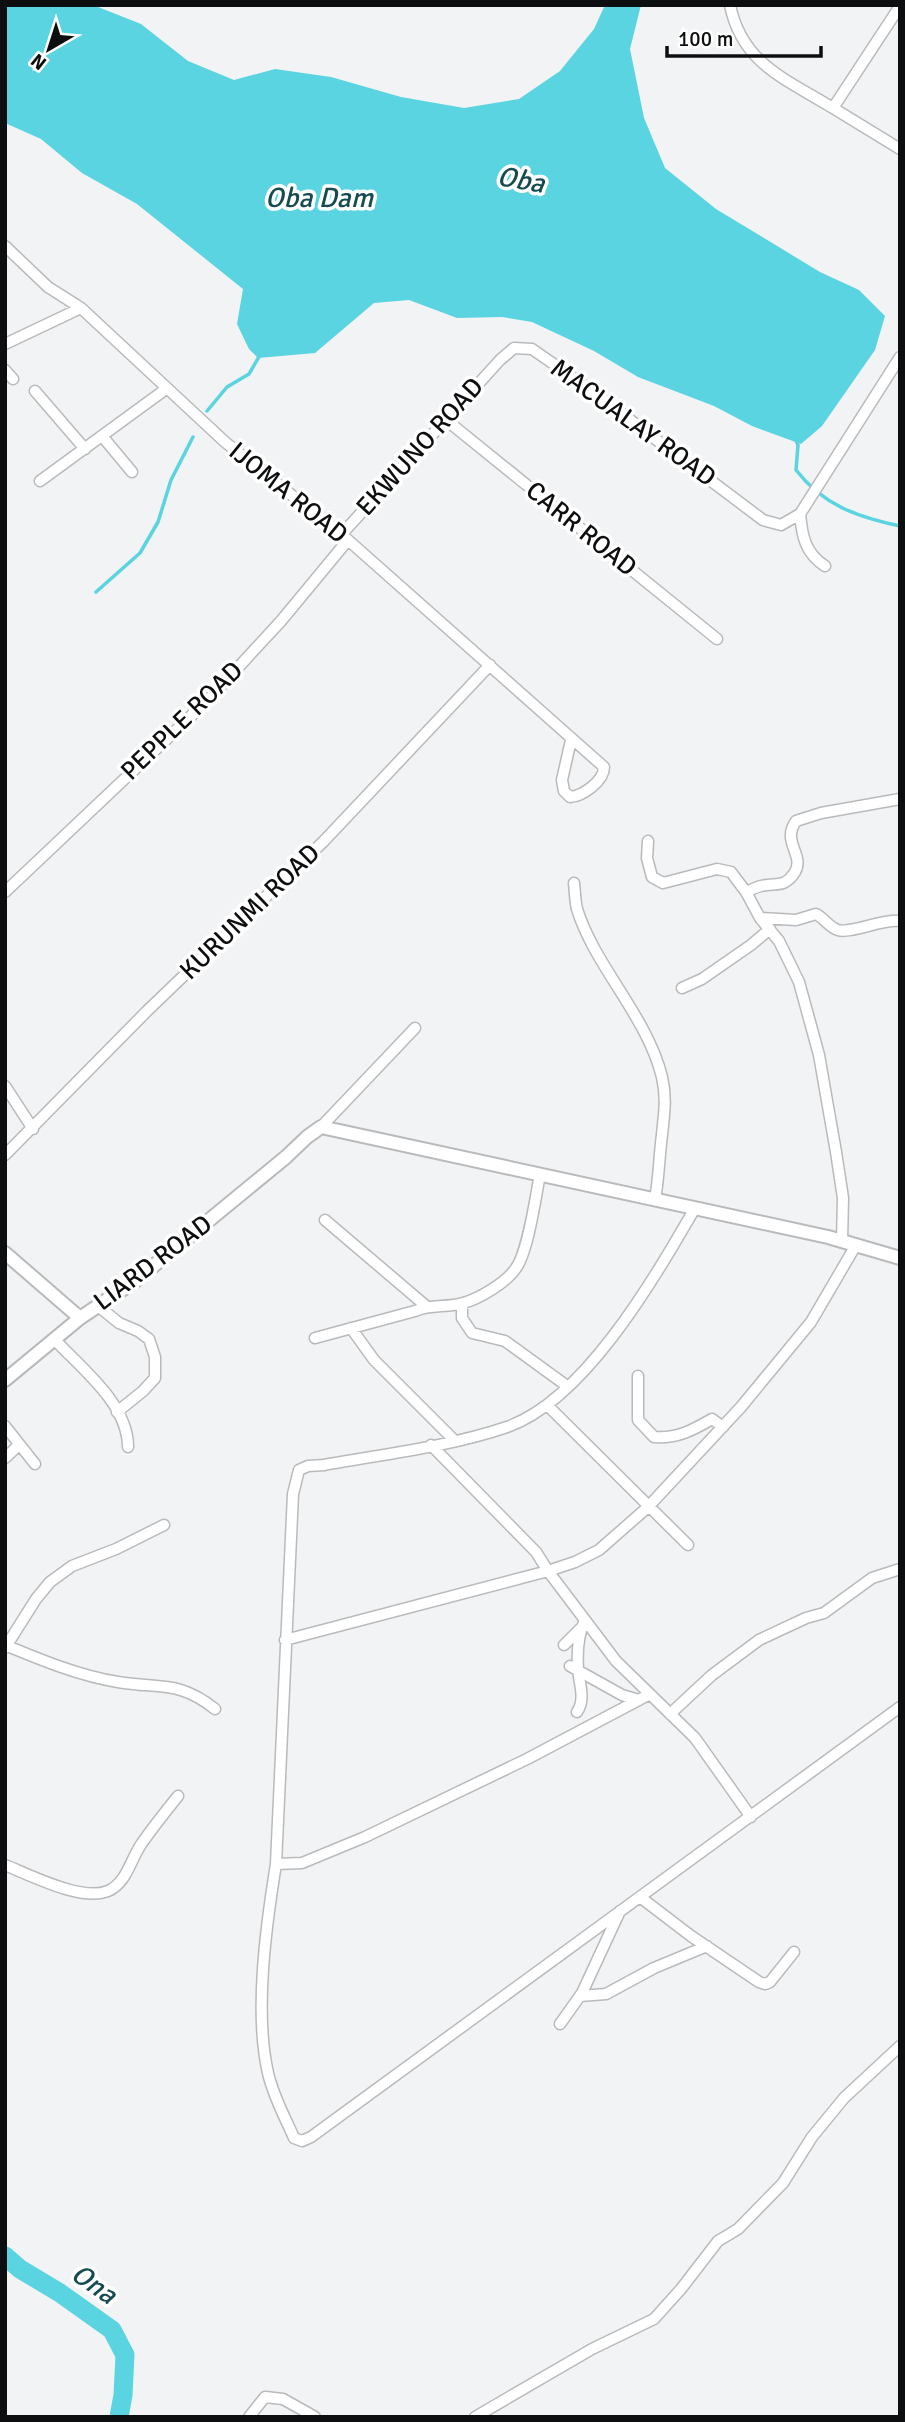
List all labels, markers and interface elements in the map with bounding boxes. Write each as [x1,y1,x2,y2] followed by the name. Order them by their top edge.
[14,14,84,84] north arrow
[667,14,821,58] scale bar
[678,26,733,52] text: 100 m
[26,48,52,75] text: N
[495,159,548,201] water label: Oba
[265,181,374,215] water label: Oba Dam
[544,352,722,494] street label: MACUALAY ROAD
[350,371,490,523] street label: EKWUNO ROAD
[222,435,354,551] street label: IJOMA ROAD
[519,475,643,583] street label: CARR ROAD
[114,655,250,787] street label: PEPPLE ROAD
[173,837,327,987] street label: KURUNMI ROAD
[88,1208,218,1318] street label: LIARD ROAD
[65,2256,124,2312] water label: Ona

